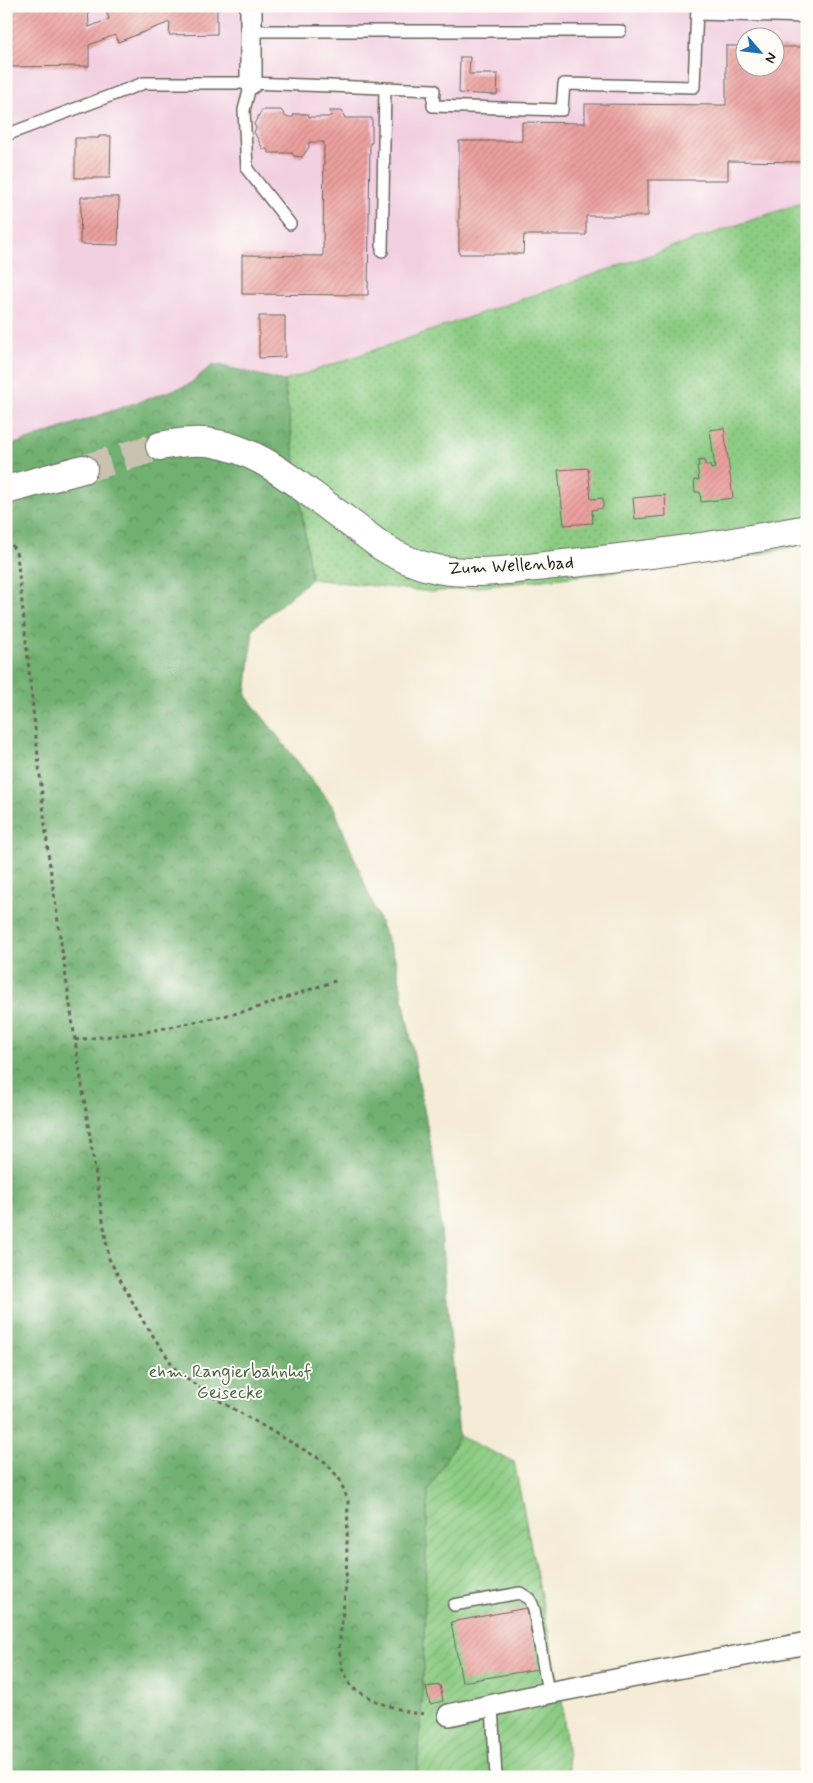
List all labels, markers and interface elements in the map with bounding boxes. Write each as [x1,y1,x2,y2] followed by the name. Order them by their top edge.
[736,28,786,78] north arrow
[760,49,781,66] text: N
[448,551,574,581] street label: Zum Wellenbad
[148,1360,312,1405] park label: ehm. Rangierbahnhof Geisecke

